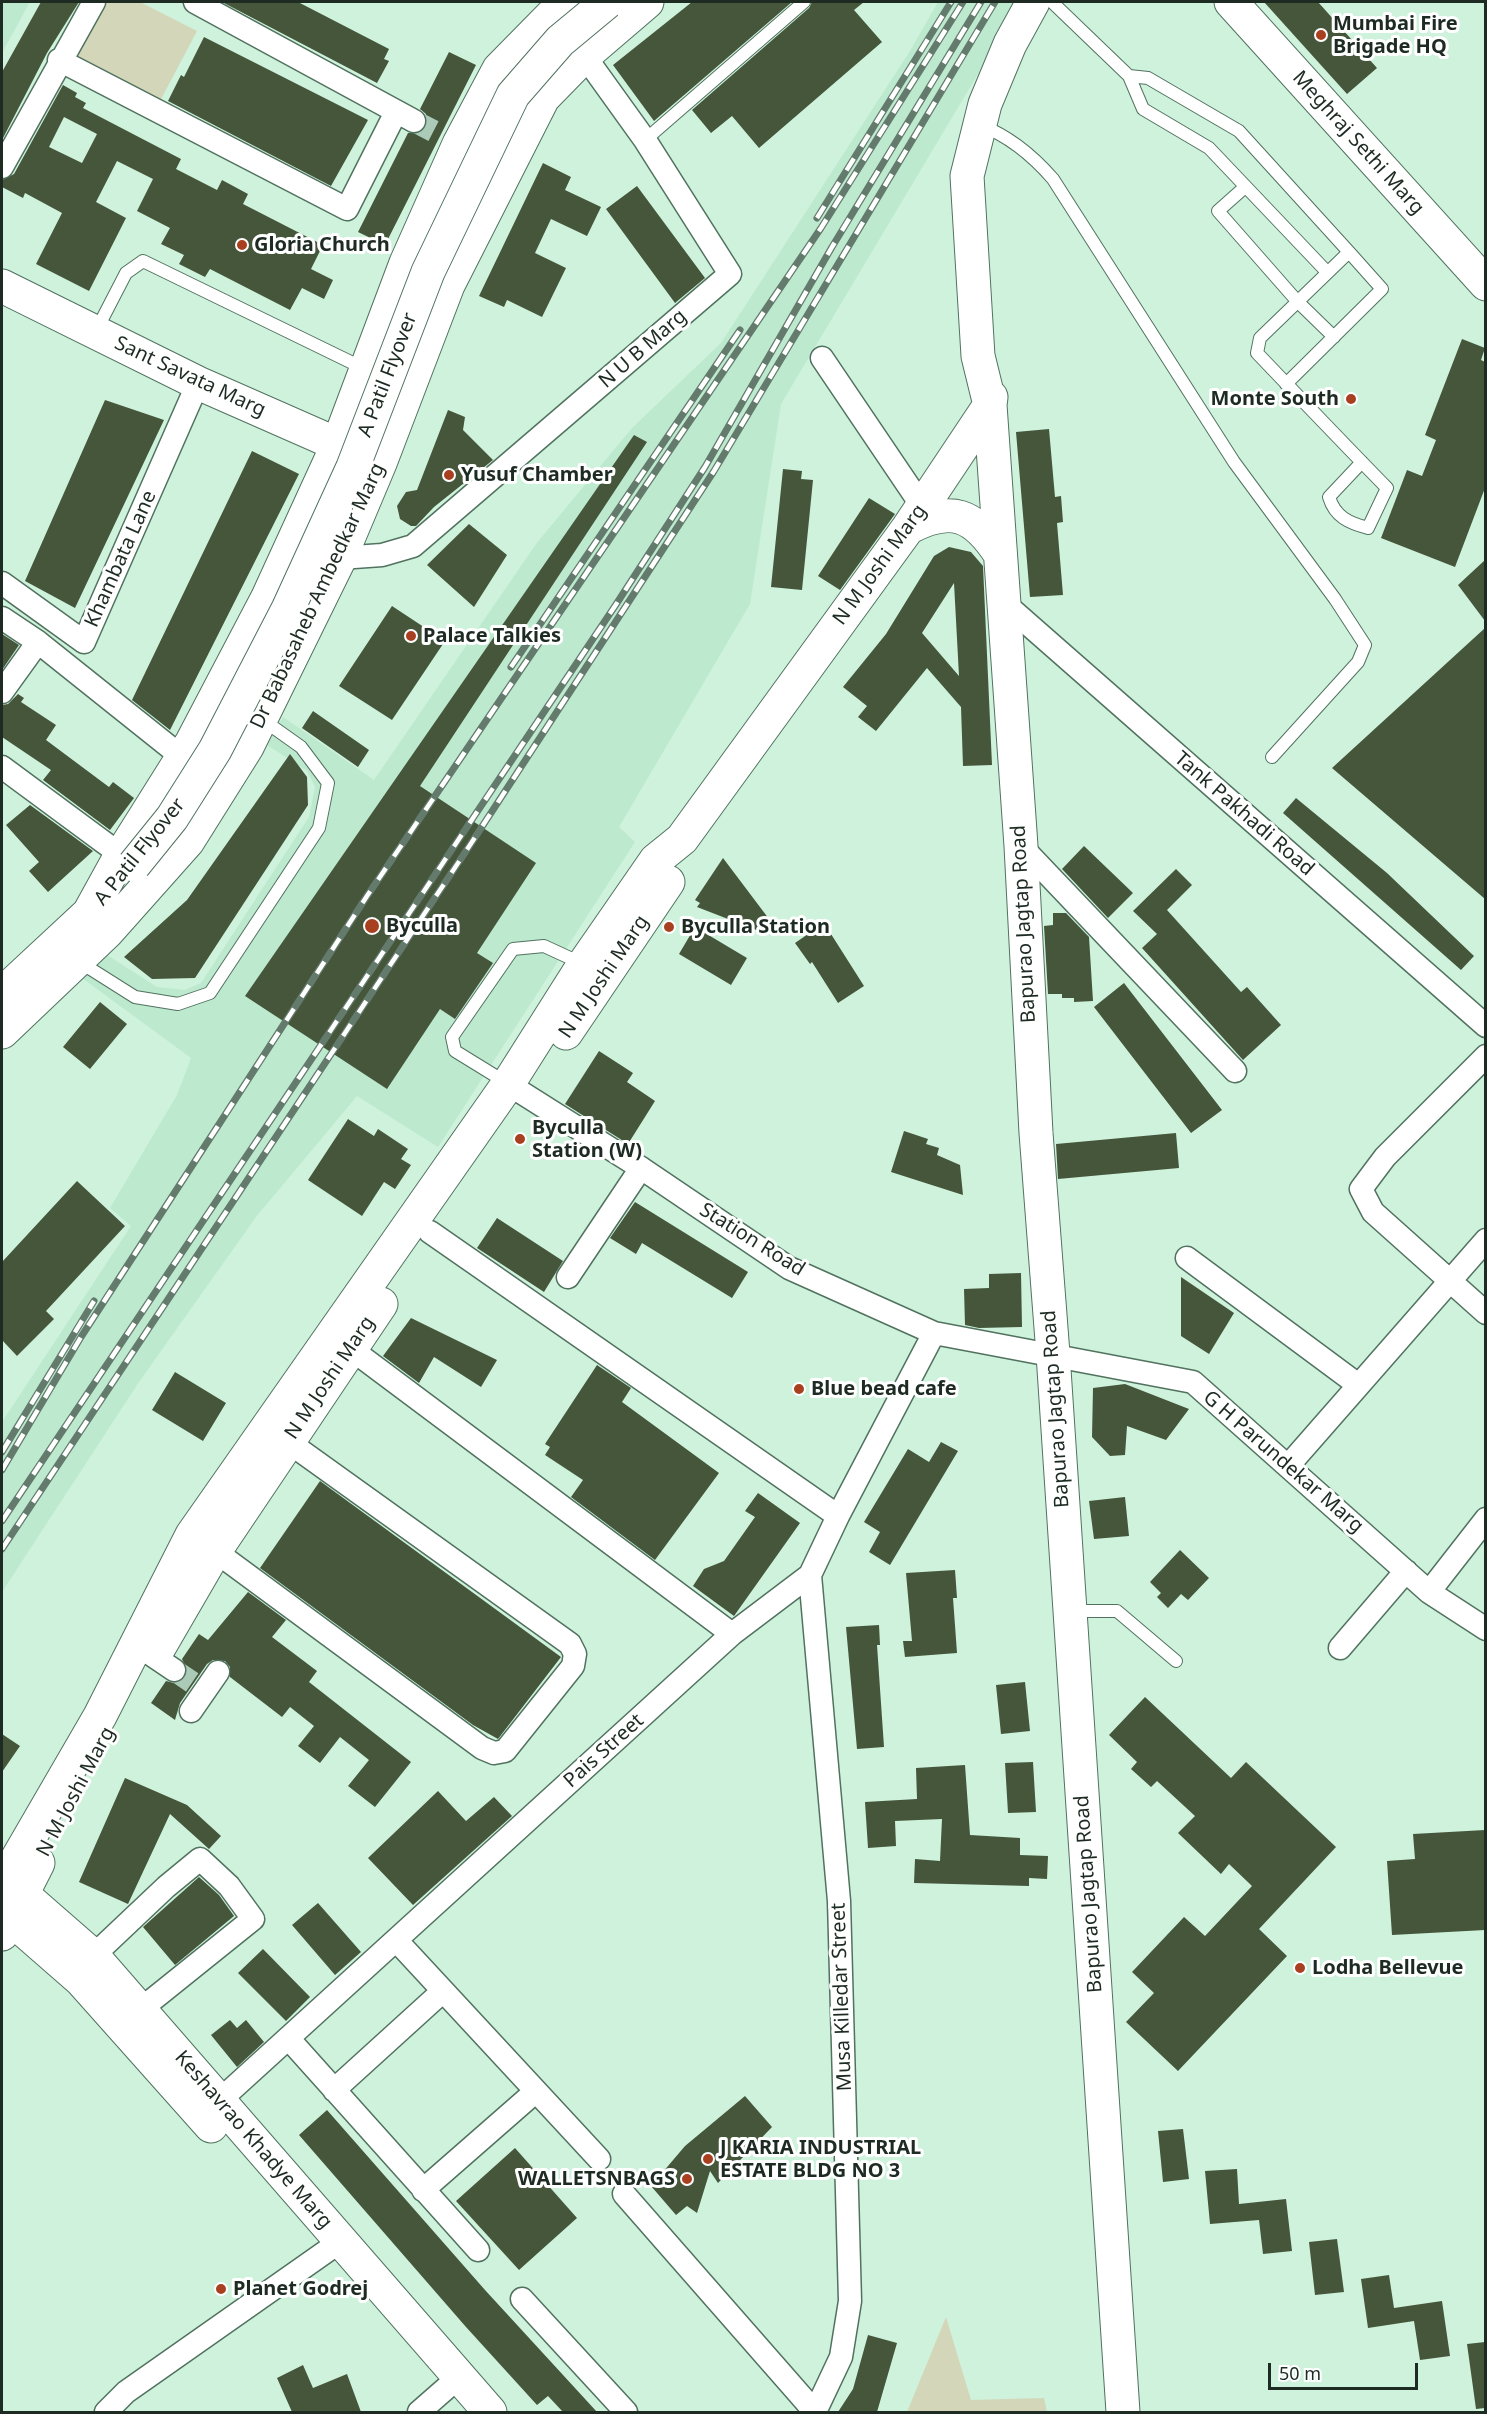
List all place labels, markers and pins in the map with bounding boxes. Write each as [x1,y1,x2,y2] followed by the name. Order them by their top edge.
[1333,12,1458,59] place label: Mumbai Fire Brigade HQ
[1314,28,1328,42] marker: Mumbai Fire Brigade HQ
[254,233,390,257] place label: Gloria Church
[235,238,249,252] marker: Gloria Church
[1211,387,1339,411] place label: Monte South
[1344,392,1358,406] marker: Monte South
[461,463,613,487] place label: Yusuf Chamber
[442,468,456,482] marker: Yusuf Chamber
[423,624,561,648] place label: Palace Talkies
[404,629,418,643] marker: Palace Talkies
[386,914,458,938] place label: Byculla
[681,915,830,939] place label: Byculla Station
[363,917,381,935] marker: Byculla
[662,920,676,934] marker: Byculla Station
[532,1116,642,1163] place label: Byculla Station (W)
[513,1132,527,1146] marker: Byculla Station (W)
[811,1377,957,1401] place label: Blue bead cafe
[792,1382,806,1396] marker: Blue bead cafe
[1312,1956,1464,1980] place label: Lodha Bellevue
[1293,1961,1307,1975] marker: Lodha Bellevue
[720,2136,921,2183] place label: J KARIA INDUSTRIAL ESTATE BLDG NO 3
[701,2152,715,2166] marker: J KARIA INDUSTRIAL ESTATE BLDG NO 3
[518,2167,675,2191] place label: WALLETSNBAGS
[680,2172,694,2186] marker: WALLETSNBAGS
[233,2277,368,2301] place label: Planet Godrej
[214,2282,228,2296] marker: Planet Godrej

